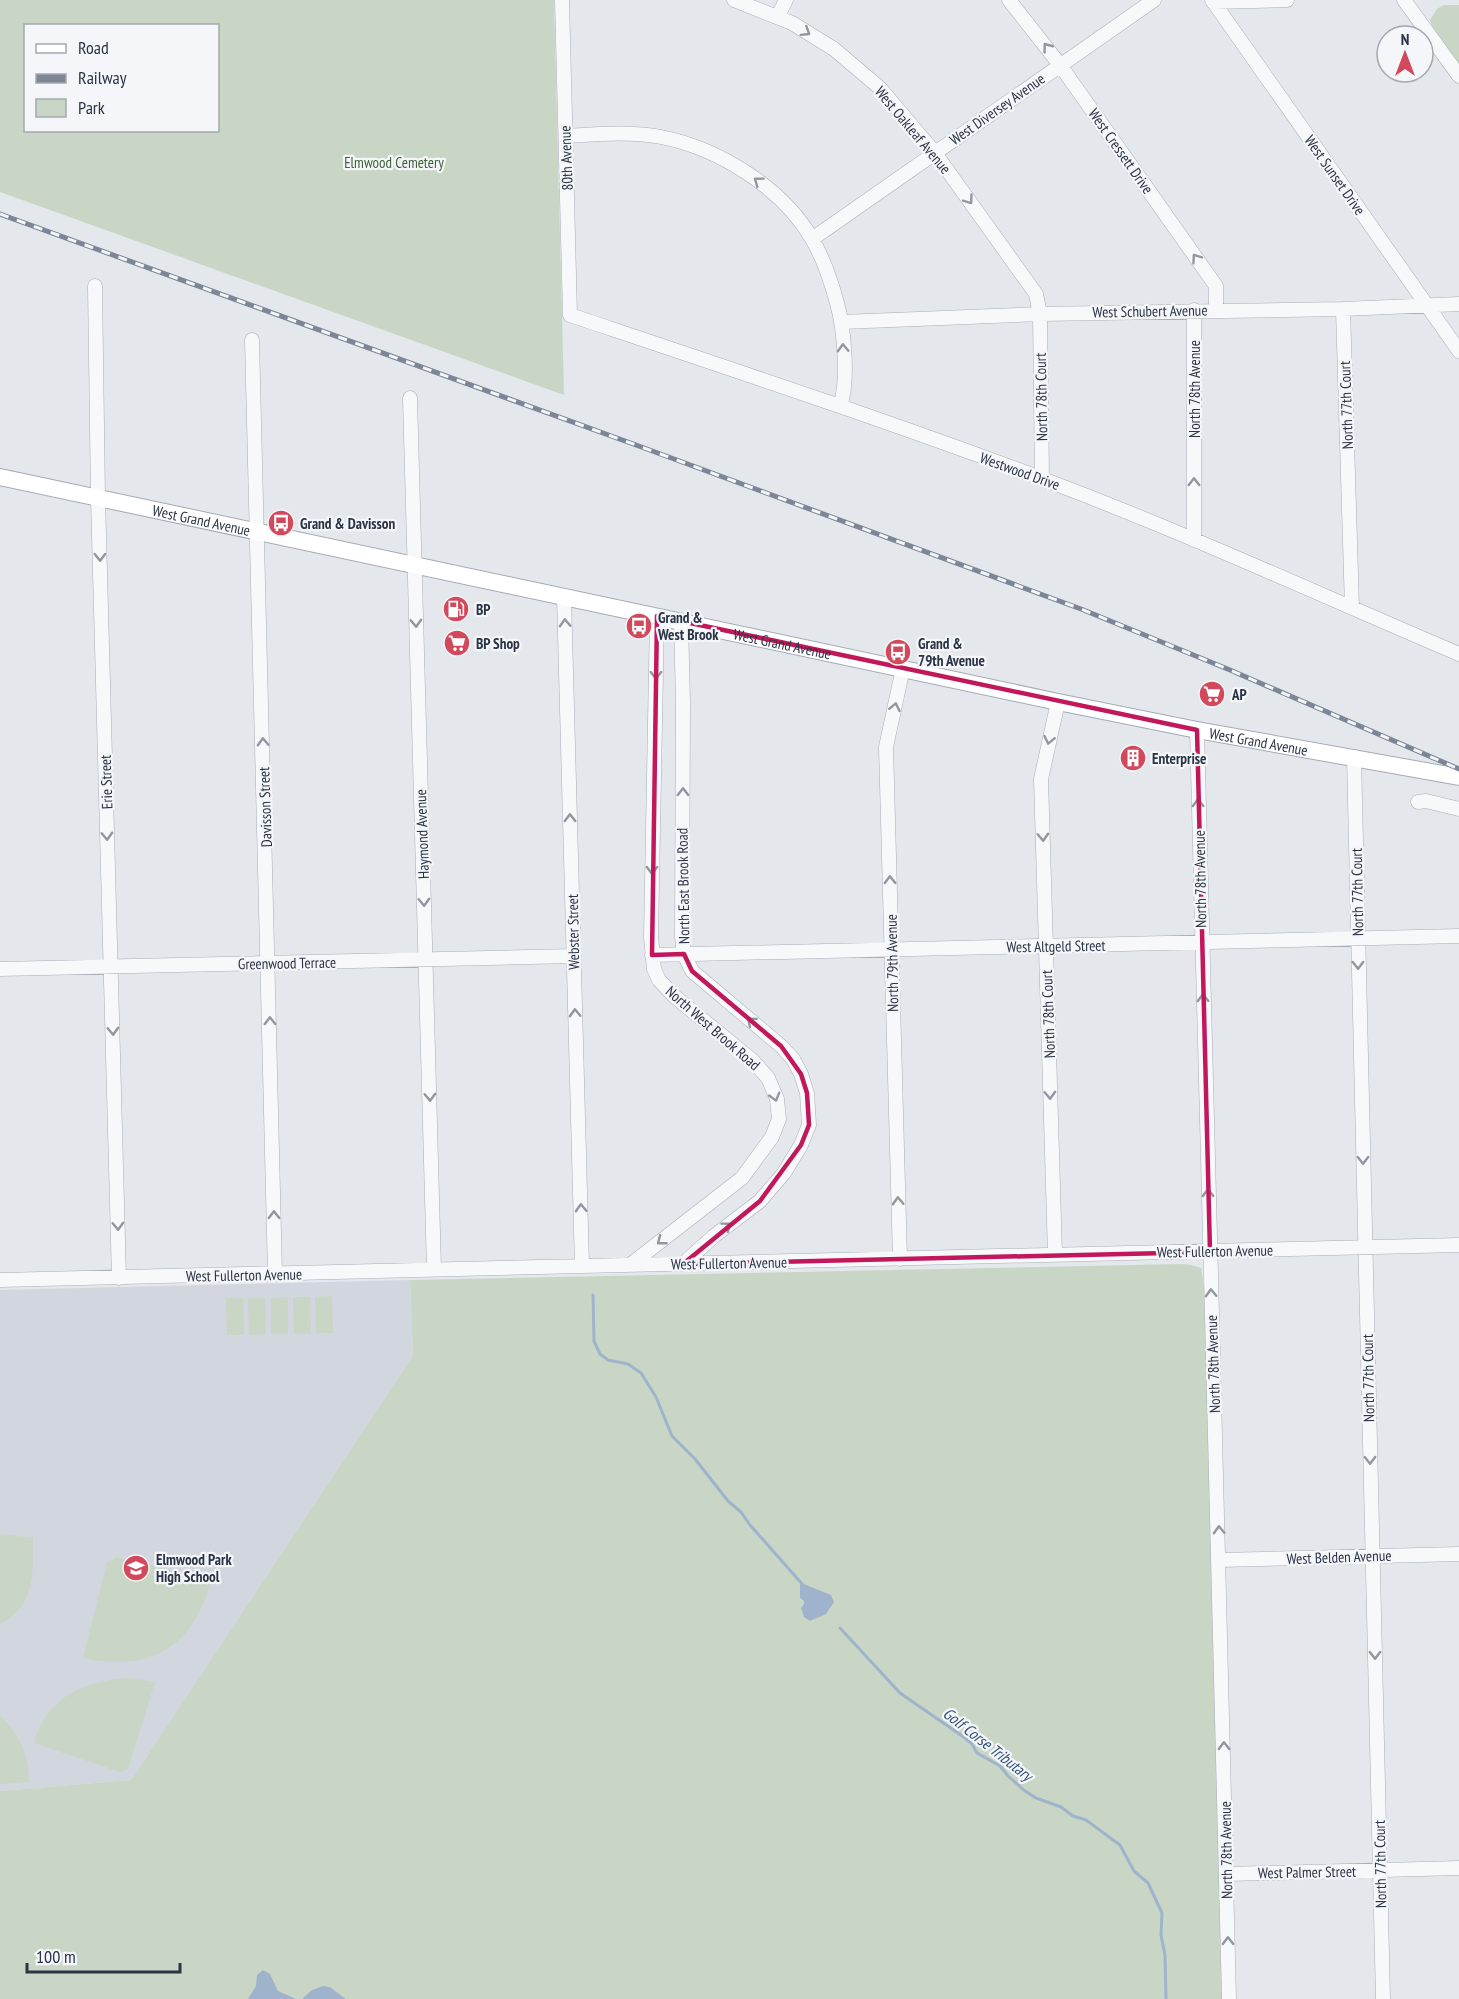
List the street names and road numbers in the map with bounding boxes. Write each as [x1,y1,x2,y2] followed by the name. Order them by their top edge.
[946,69,1048,149] street label: West Diversey Avenue
[871,82,955,178] street label: West Oakleaf Avenue
[1085,105,1157,197] street label: West Cressett Drive
[555,125,577,191] street label: 80th Avenue
[1300,131,1370,219] street label: West Sunset Drive
[1092,300,1208,322] street label: West Schubert Avenue
[1185,340,1204,438] street label: North 78th Avenue
[1031,353,1051,441] street label: North 78th Court
[1335,361,1357,449] street label: North 77th Court
[977,448,1063,494] street label: Westwood Drive
[151,500,252,539] street label: West Grand Avenue
[732,624,833,663] street label: West Grand Avenue
[1208,723,1309,759] street label: West Grand Avenue
[96,755,116,809] street label: Erie Street
[254,766,276,848] street label: Davisson Street
[411,789,433,879] street label: Haymond Avenue
[672,828,694,944] street label: North East Brook Road
[1190,830,1210,928] street label: North 78th Avenue
[1347,848,1367,936] street label: North 77th Court
[563,894,583,970] street label: Webster Street
[882,914,902,1012] street label: North 79th Avenue
[1006,936,1106,956] street label: West Altgeld Street
[238,953,336,973] street label: Greenwood Terrace
[1037,970,1059,1058] street label: North 78th Court
[662,982,764,1074] street label: North West Brook Road
[1157,1240,1273,1262] street label: West Fullerton Avenue
[671,1252,787,1274] street label: West Fullerton Avenue
[186,1264,302,1286] street label: West Fullerton Avenue
[1202,1315,1224,1413] street label: North 78th Avenue
[1358,1334,1378,1422] street label: North 77th Court
[1286,1546,1392,1568] street label: West Belden Avenue
[1216,1801,1236,1899] street label: North 78th Avenue
[1370,1820,1390,1908] street label: North 77th Court
[1258,1862,1356,1882] street label: West Palmer Street

